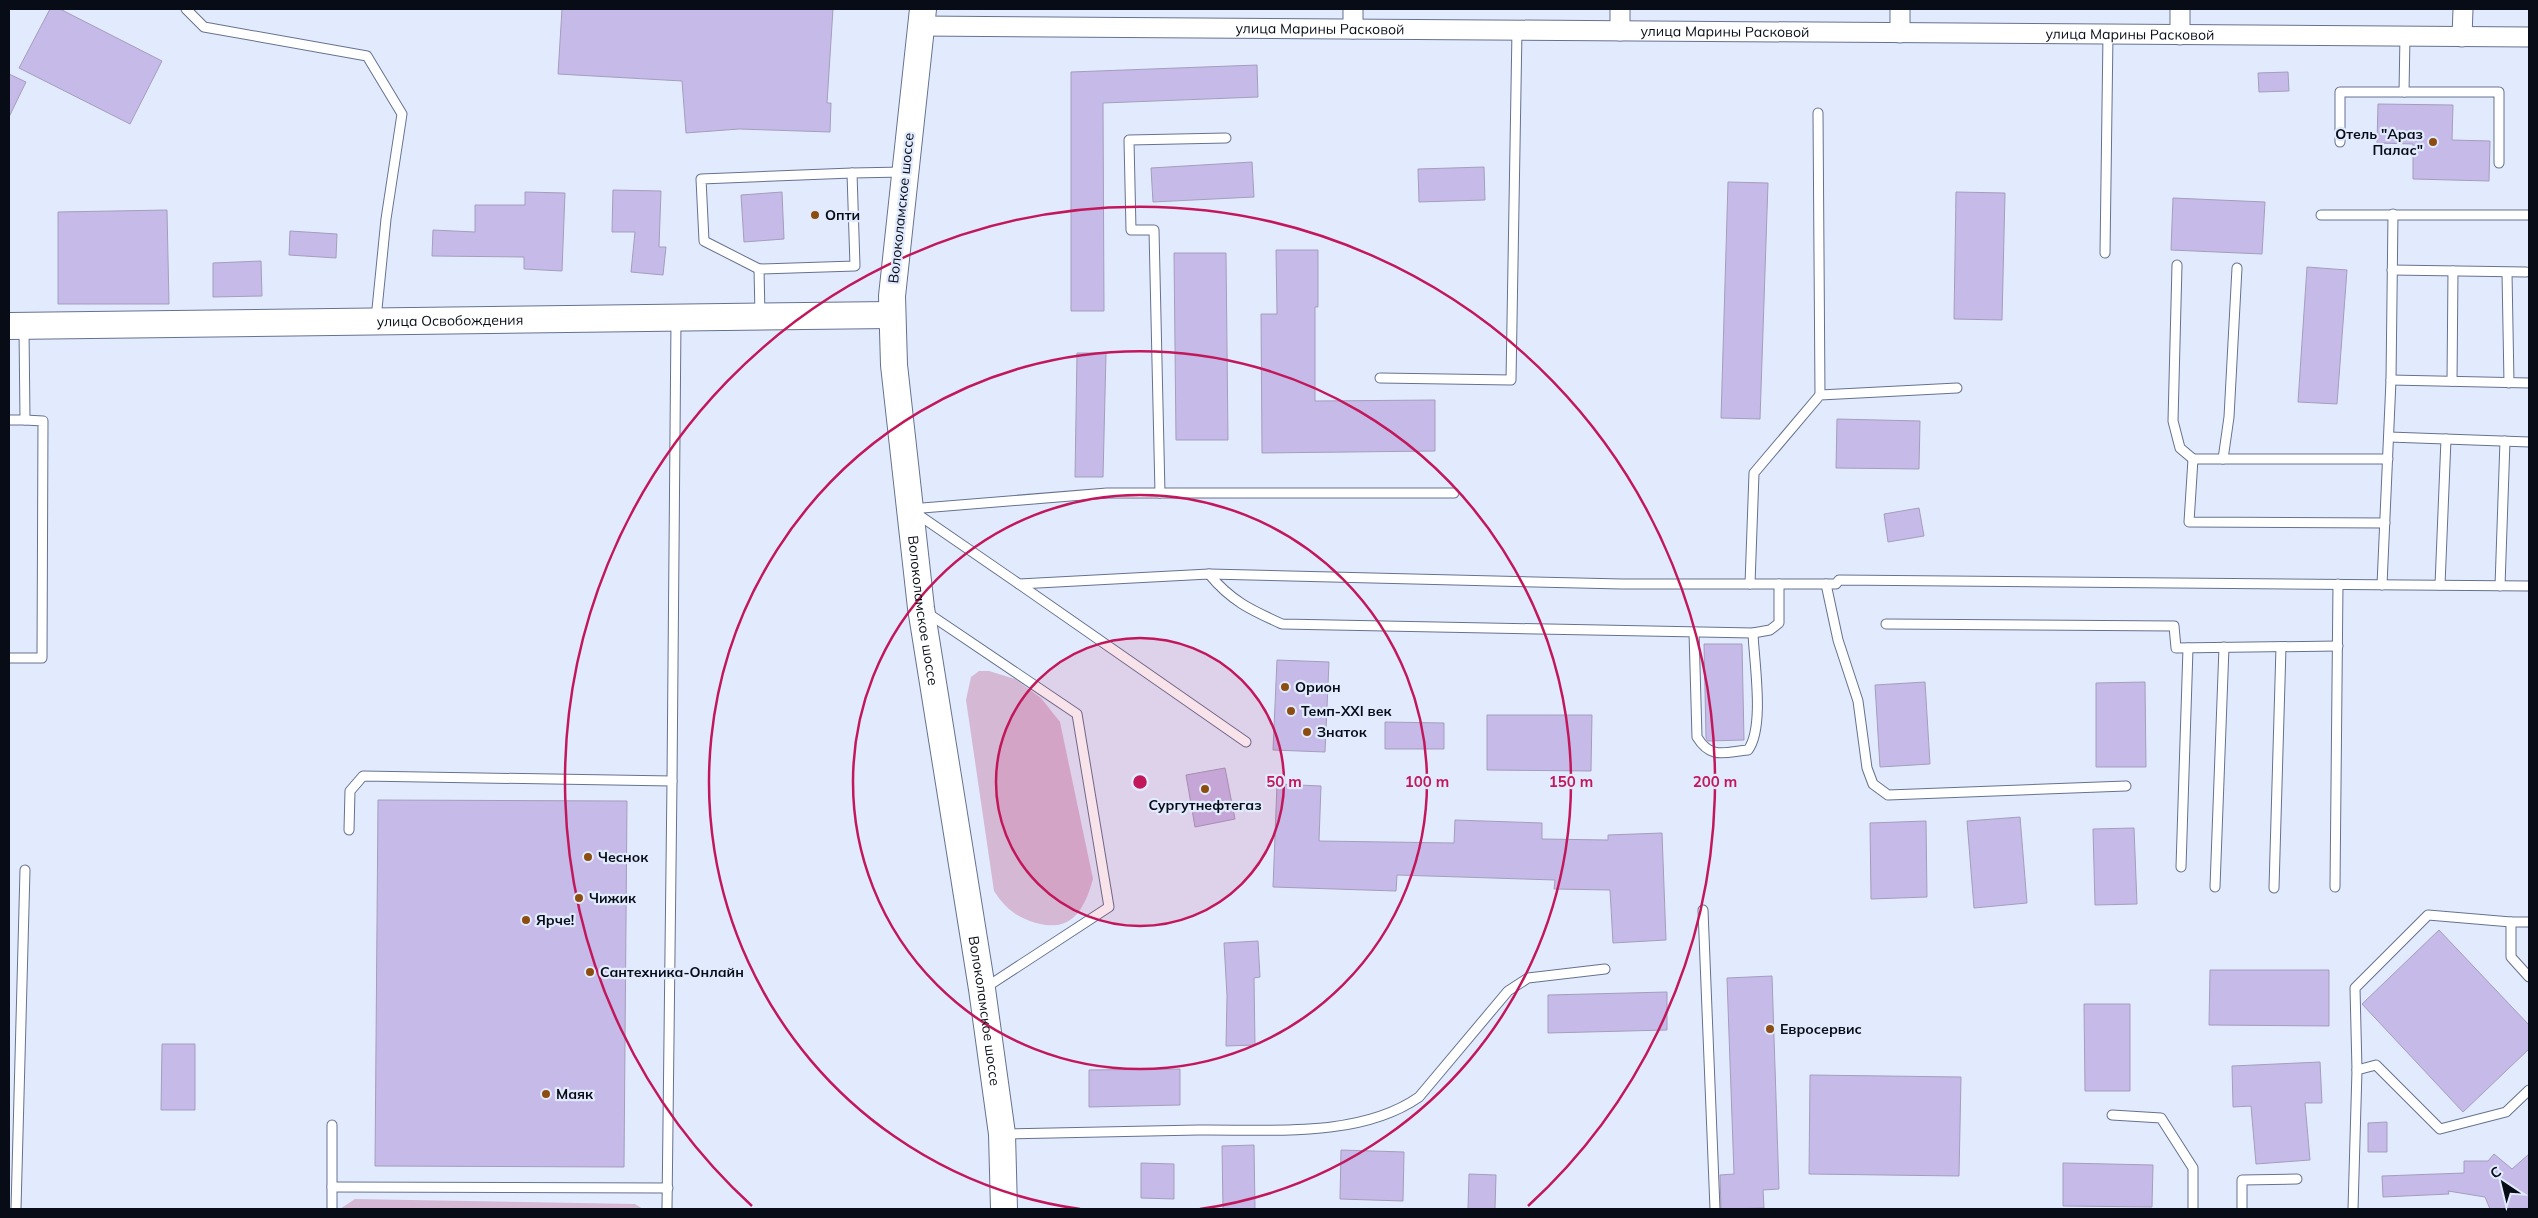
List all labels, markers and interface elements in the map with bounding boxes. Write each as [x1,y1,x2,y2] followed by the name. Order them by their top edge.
[1235,19,1405,38] street label: улица Марины Расковой
[1640,22,1810,41] street label: улица Марины Расковой
[2045,25,2215,44] street label: улица Марины Расковой
[2335,125,2423,159] place label: Отель "Араз Палас"
[884,132,918,284] street label: Волоколамское шоссе
[2427,136,2439,148] marker: Отель "Араз Палас"
[825,206,860,224] place label: Опти
[809,209,821,221] marker: Опти
[377,311,523,330] street label: улица Освобождения
[904,535,942,687] street label: Волоколамское шоссе
[1295,678,1341,696] place label: Орион
[1279,681,1291,693] marker: Орион
[1301,702,1393,720] place label: Темп-XXI век
[1285,705,1297,717] marker: Темп-XXI век
[1317,723,1368,741] place label: Знаток
[1301,726,1313,738] marker: Знаток
[1266,772,1302,791] text: 50 m
[1405,772,1449,791] text: 100 m
[1549,772,1593,791] text: 150 m
[1693,772,1737,791] text: 200 m
[1131,773,1149,791] centre of rings
[1199,783,1211,795] marker: Сургутнефтегаз
[1148,796,1262,814] place label: Сургутнефтегаз
[598,848,649,866] place label: Чеснок
[582,851,594,863] marker: Чеснок
[589,889,637,907] place label: Чижик
[573,892,585,904] marker: Чижик
[536,911,574,929] place label: Ярче!
[520,914,532,926] marker: Ярче!
[965,935,1004,1087] street label: Волоколамское шоссе
[600,963,744,981] place label: Сантехника-Онлайн
[584,966,596,978] marker: Сантехника-Онлайн
[1780,1020,1862,1038] place label: Евросервис
[1764,1023,1776,1035] marker: Евросервис
[556,1085,594,1103] place label: Маяк
[540,1088,552,1100] marker: Маяк
[2478,1158,2528,1208] north arrow
[2486,1162,2505,1182] text: С

